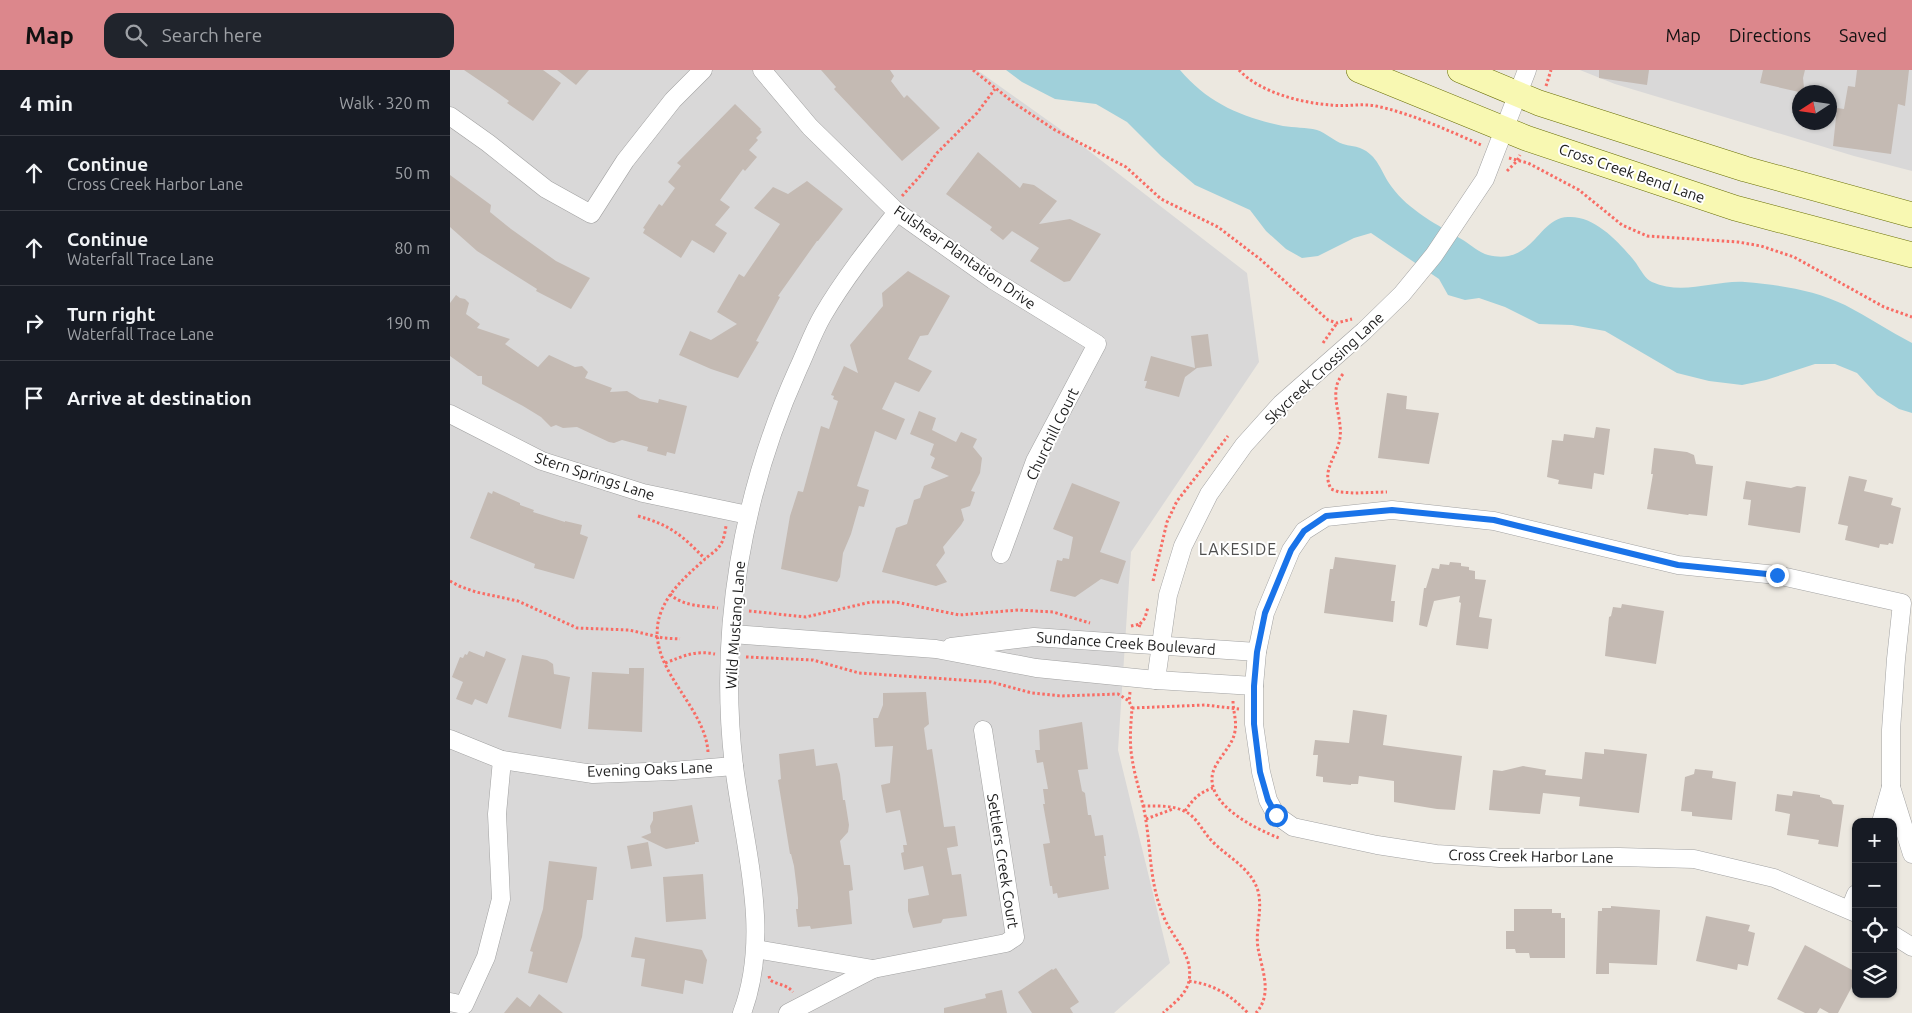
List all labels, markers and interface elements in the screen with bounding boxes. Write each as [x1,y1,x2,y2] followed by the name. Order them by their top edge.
[104,13,454,58] search box
[122,21,150,49] icon: search
[25,22,74,49] text: Map
[162,24,262,46] text: Search here
[1665,25,1701,45] text: Map
[1729,25,1811,45] text: Directions
[1839,25,1887,45] text: Saved
[1792,85,1837,130] north arrow
[20,91,73,115] text: 4 min
[339,94,430,112] text: Walk · 320 m
[1557,140,1707,206] street label: Cross Creek Bend Lane
[67,153,148,175] text: Continue
[20,159,48,187] icon: ahead
[394,164,430,182] text: 50 m
[67,175,243,193] text: Cross Creek Harbor Lane
[891,202,1039,312] street label: Fulshear Plantation Drive
[67,228,148,250] text: Continue
[20,234,48,262] icon: ahead
[394,239,430,257] text: 80 m
[67,250,214,268] text: Waterfall Trace Lane
[67,303,155,325] text: Turn right
[20,309,48,337] icon: right
[1261,309,1387,427] street label: Skycreek Crossing Lane
[385,314,430,332] text: 190 m
[67,325,214,343] text: Waterfall Trace Lane
[20,384,48,412] icon: arrive
[1022,385,1082,483] street label: Churchill Court
[67,387,252,409] text: Arrive at destination
[533,449,657,503] street label: Stern Springs Lane
[1199,540,1277,558] district label: LAKESIDE
[722,560,748,690] street label: Wild Mustang Lane
[1766,564,1789,587] route end
[1036,628,1216,658] street label: Sundance Creek Boulevard
[587,758,713,780] street label: Evening Oaks Lane
[984,792,1022,930] street label: Settlers Creek Court
[1265,804,1288,827] route start
[1852,818,1897,998] map controls
[1852,818,1897,863] button: +
[1448,846,1614,866] street label: Cross Creek Harbor Lane
[1852,863,1897,908] button: −
[1852,908,1897,953] button: locate
[1852,953,1897,998] button: layers

